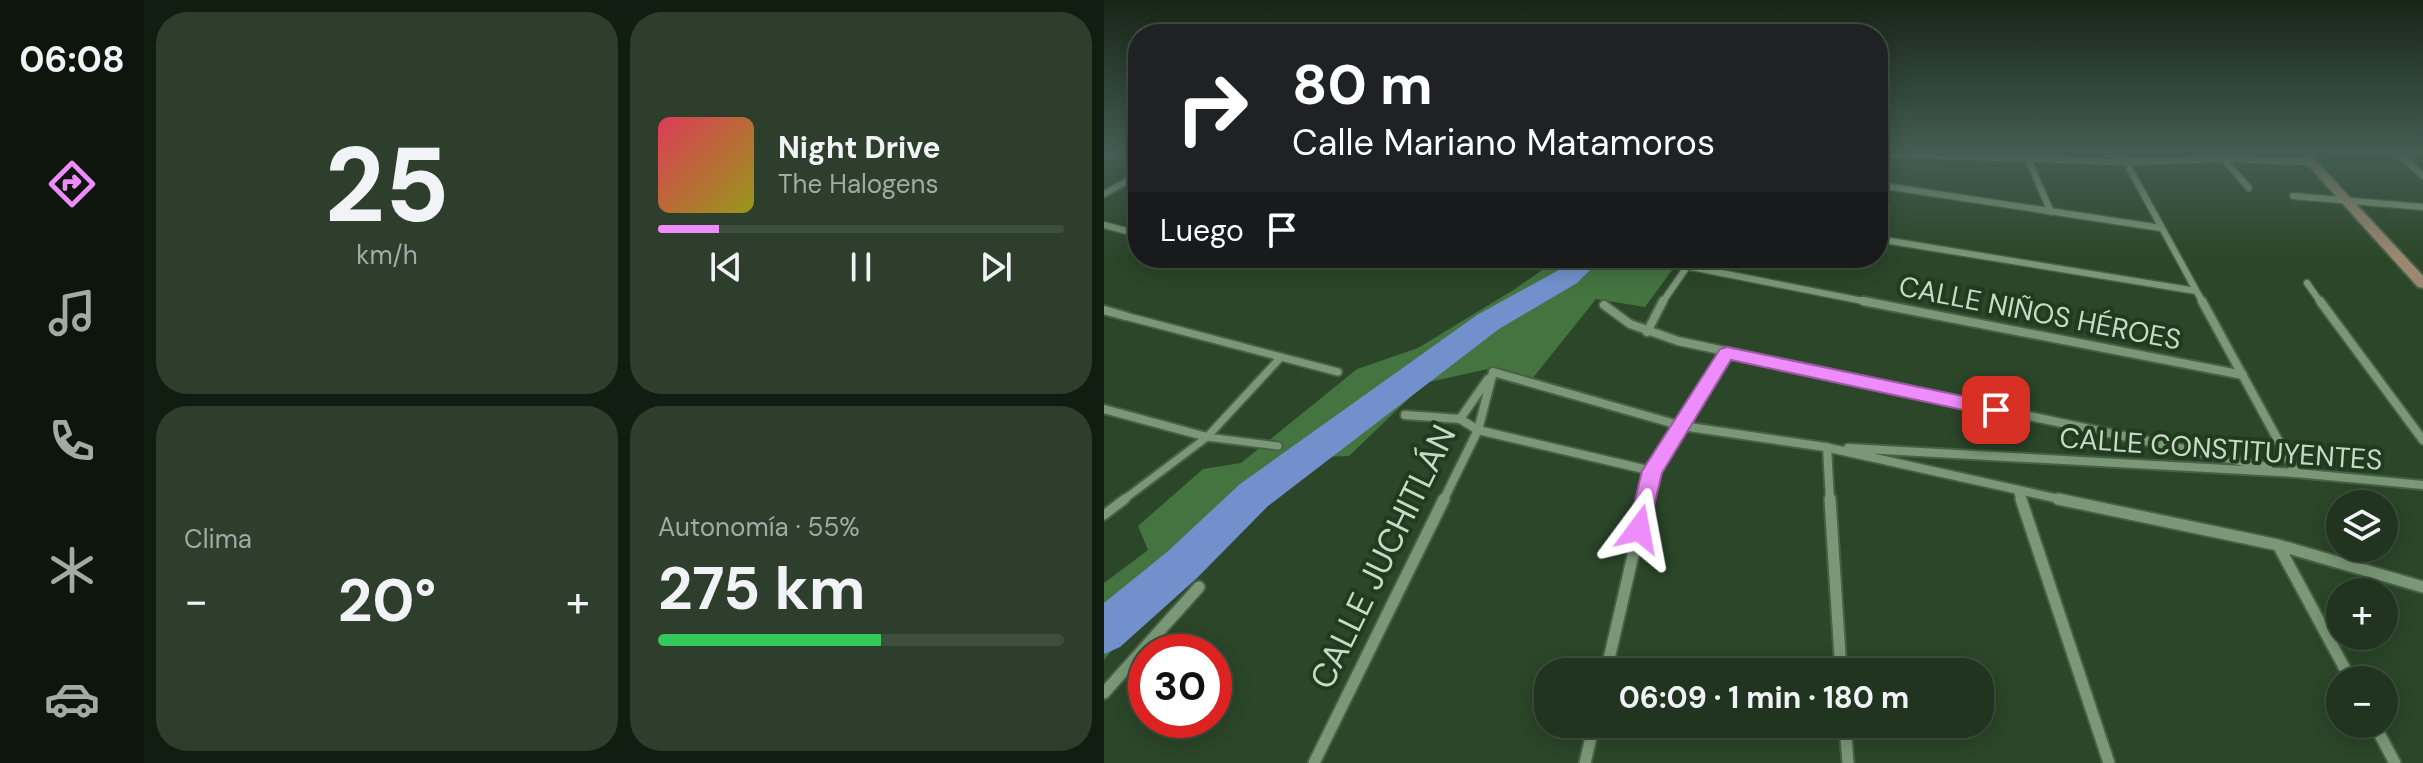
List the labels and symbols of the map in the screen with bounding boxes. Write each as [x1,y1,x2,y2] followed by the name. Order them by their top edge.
[1896,267,2184,359] street label: CALLE NIÑOS HÉROES
[1962,376,2030,444] pin
[1300,418,1466,696] street label: CALLE JUCHITLÁN
[2058,419,2384,479] street label: CALLE CONSTITUYENTES
[1597,487,1681,571] position arrow
[1128,634,1232,738] speed limit sign: 30

